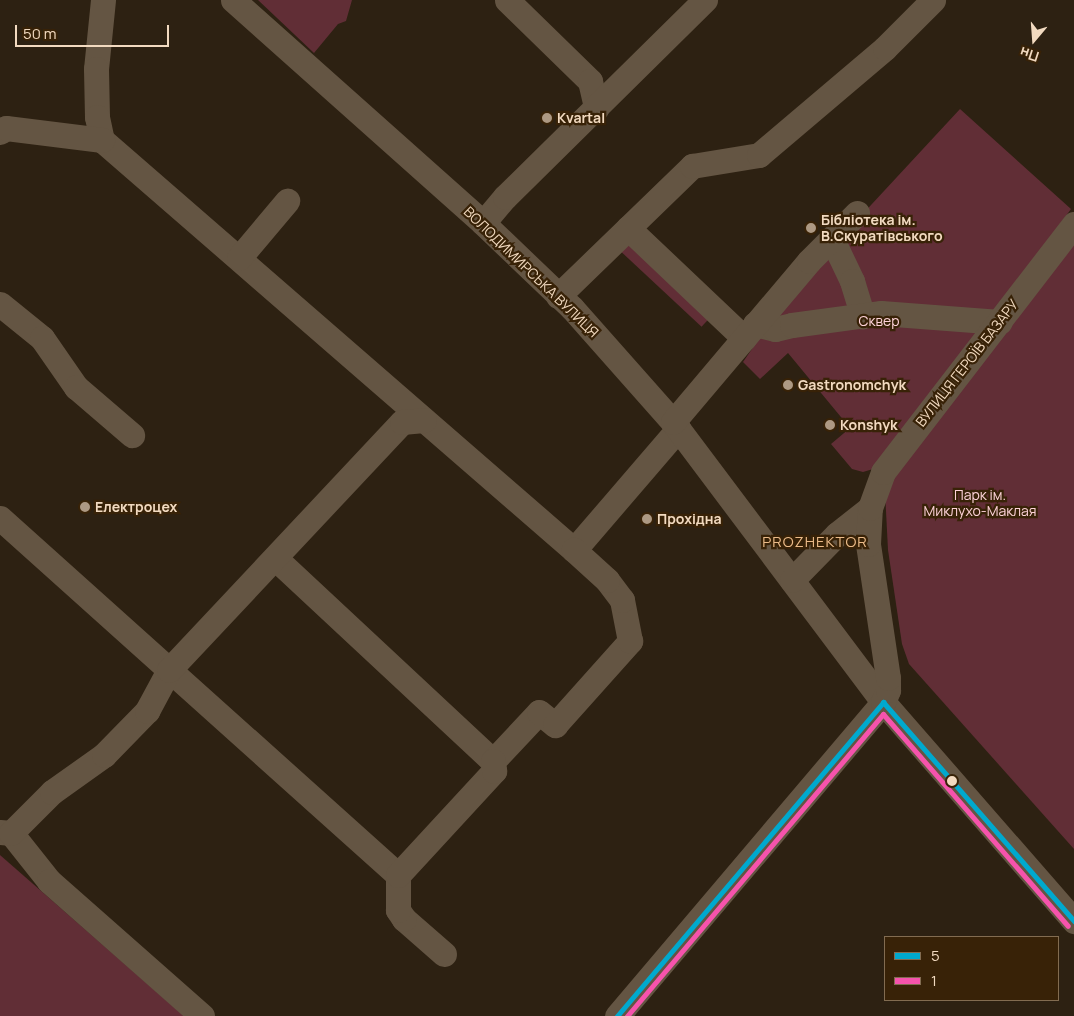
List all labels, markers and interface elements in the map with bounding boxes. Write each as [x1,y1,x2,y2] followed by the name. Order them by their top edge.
[18,15,171,47] scale bar
[1009,15,1059,65] north arrow
[23,23,57,44] text: 50 m
[1017,43,1041,67] text: Пн
[557,110,605,126] place label: Kvartal
[541,112,553,124] marker: Kvartal
[460,203,602,341] street label: ВОЛОДИМИРСЬКА ВУЛИЦЯ
[821,212,943,244] place label: Бібліотека ім. В.Скуратівського
[805,222,817,234] marker: Бібліотека ім. В.Скуратівського
[912,296,1022,430] street label: ВУЛИЦЯ ГЕРОЇВ БАЗАРУ
[859,313,899,329] park label: Сквер
[798,377,906,393] place label: Gastronomchyk
[782,379,794,391] marker: Gastronomchyk
[840,417,898,433] place label: Konshyk
[824,419,836,431] marker: Konshyk
[923,487,1037,520] park label: Парк ім. Миклухо-Маклая
[95,499,177,515] place label: Електроцех
[79,501,91,513] marker: Електроцех
[657,511,721,527] place label: Прохідна
[641,513,653,525] marker: Прохідна
[761,533,869,551] district label: PROZHEKTOR
[947,776,957,786] unlabelled marker
[884,936,1059,1001] legend
[931,945,940,966] text: 5
[931,970,937,991] text: 1

